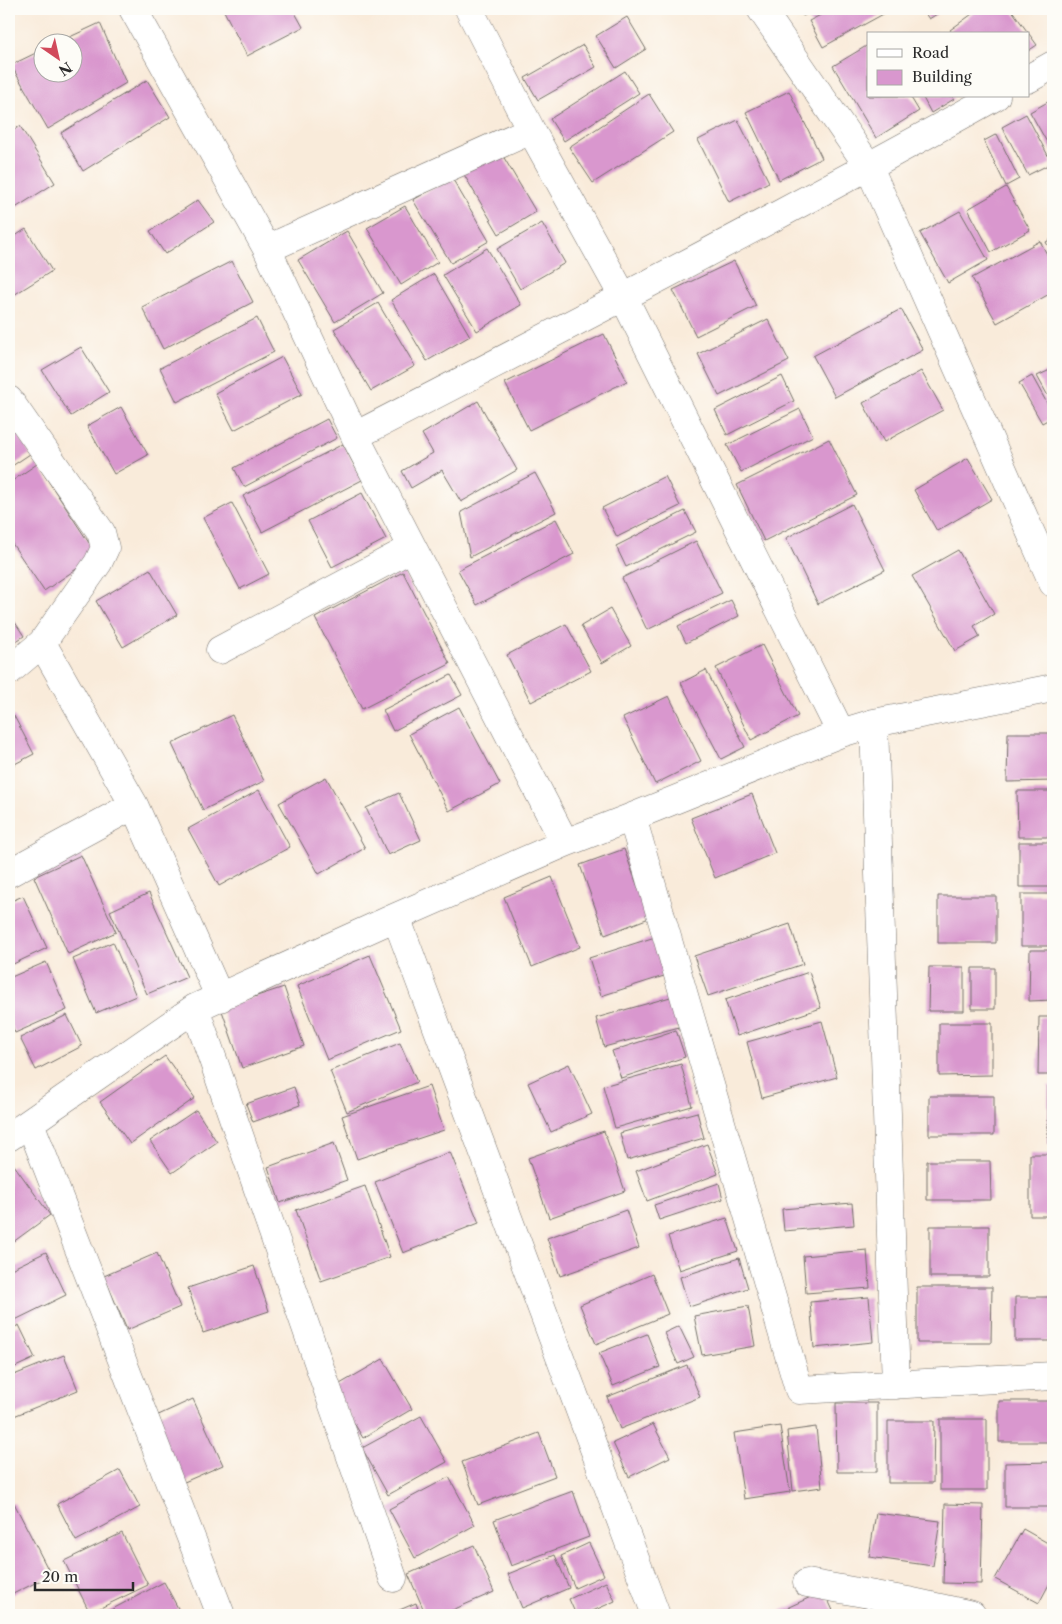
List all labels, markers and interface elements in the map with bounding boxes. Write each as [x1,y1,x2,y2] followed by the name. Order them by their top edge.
[32,32,82,82] north arrow
[867,32,1030,98] legend
[912,43,949,62] text: Road
[55,58,75,80] text: N
[912,67,972,86] text: Building
[35,1559,132,1591] scale bar
[42,1567,78,1586] text: 20 m

